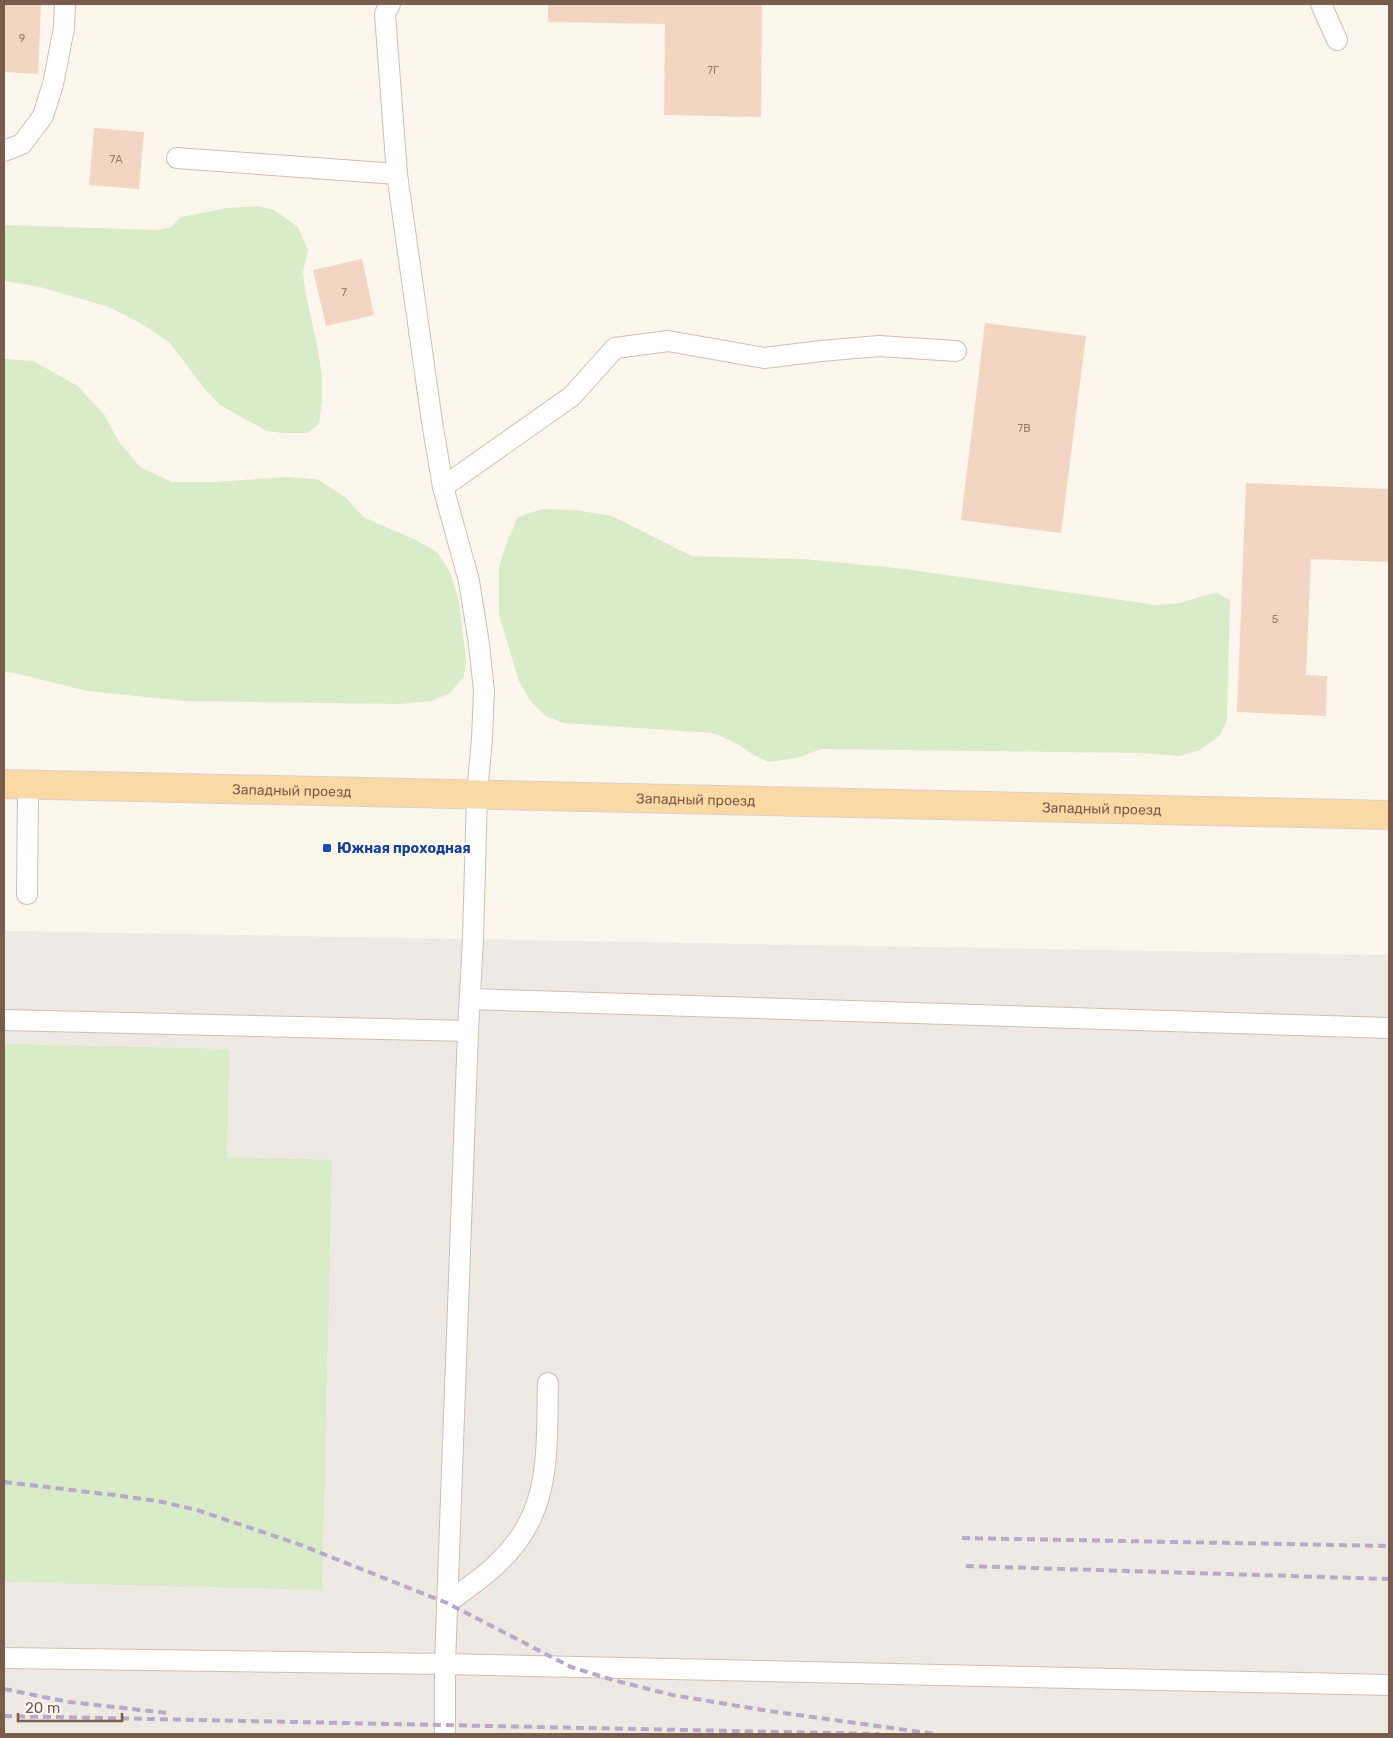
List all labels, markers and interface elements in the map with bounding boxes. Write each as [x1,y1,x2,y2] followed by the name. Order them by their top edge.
[19,32,25,45] house number: 9
[707,64,719,77] house number: 7Г
[109,153,123,166] house number: 7А
[341,286,347,299] house number: 7
[1018,422,1031,435] house number: 7В
[1272,613,1279,626] house number: 5
[232,781,352,801] street label: Западный проезд
[636,790,756,810] street label: Западный проезд
[1042,799,1162,819] street label: Западный проезд
[337,840,471,857] place label: Южная проходная
[321,842,333,854] marker: Южная проходная
[18,1690,121,1722] scale bar
[25,1699,60,1717] text: 20 m

